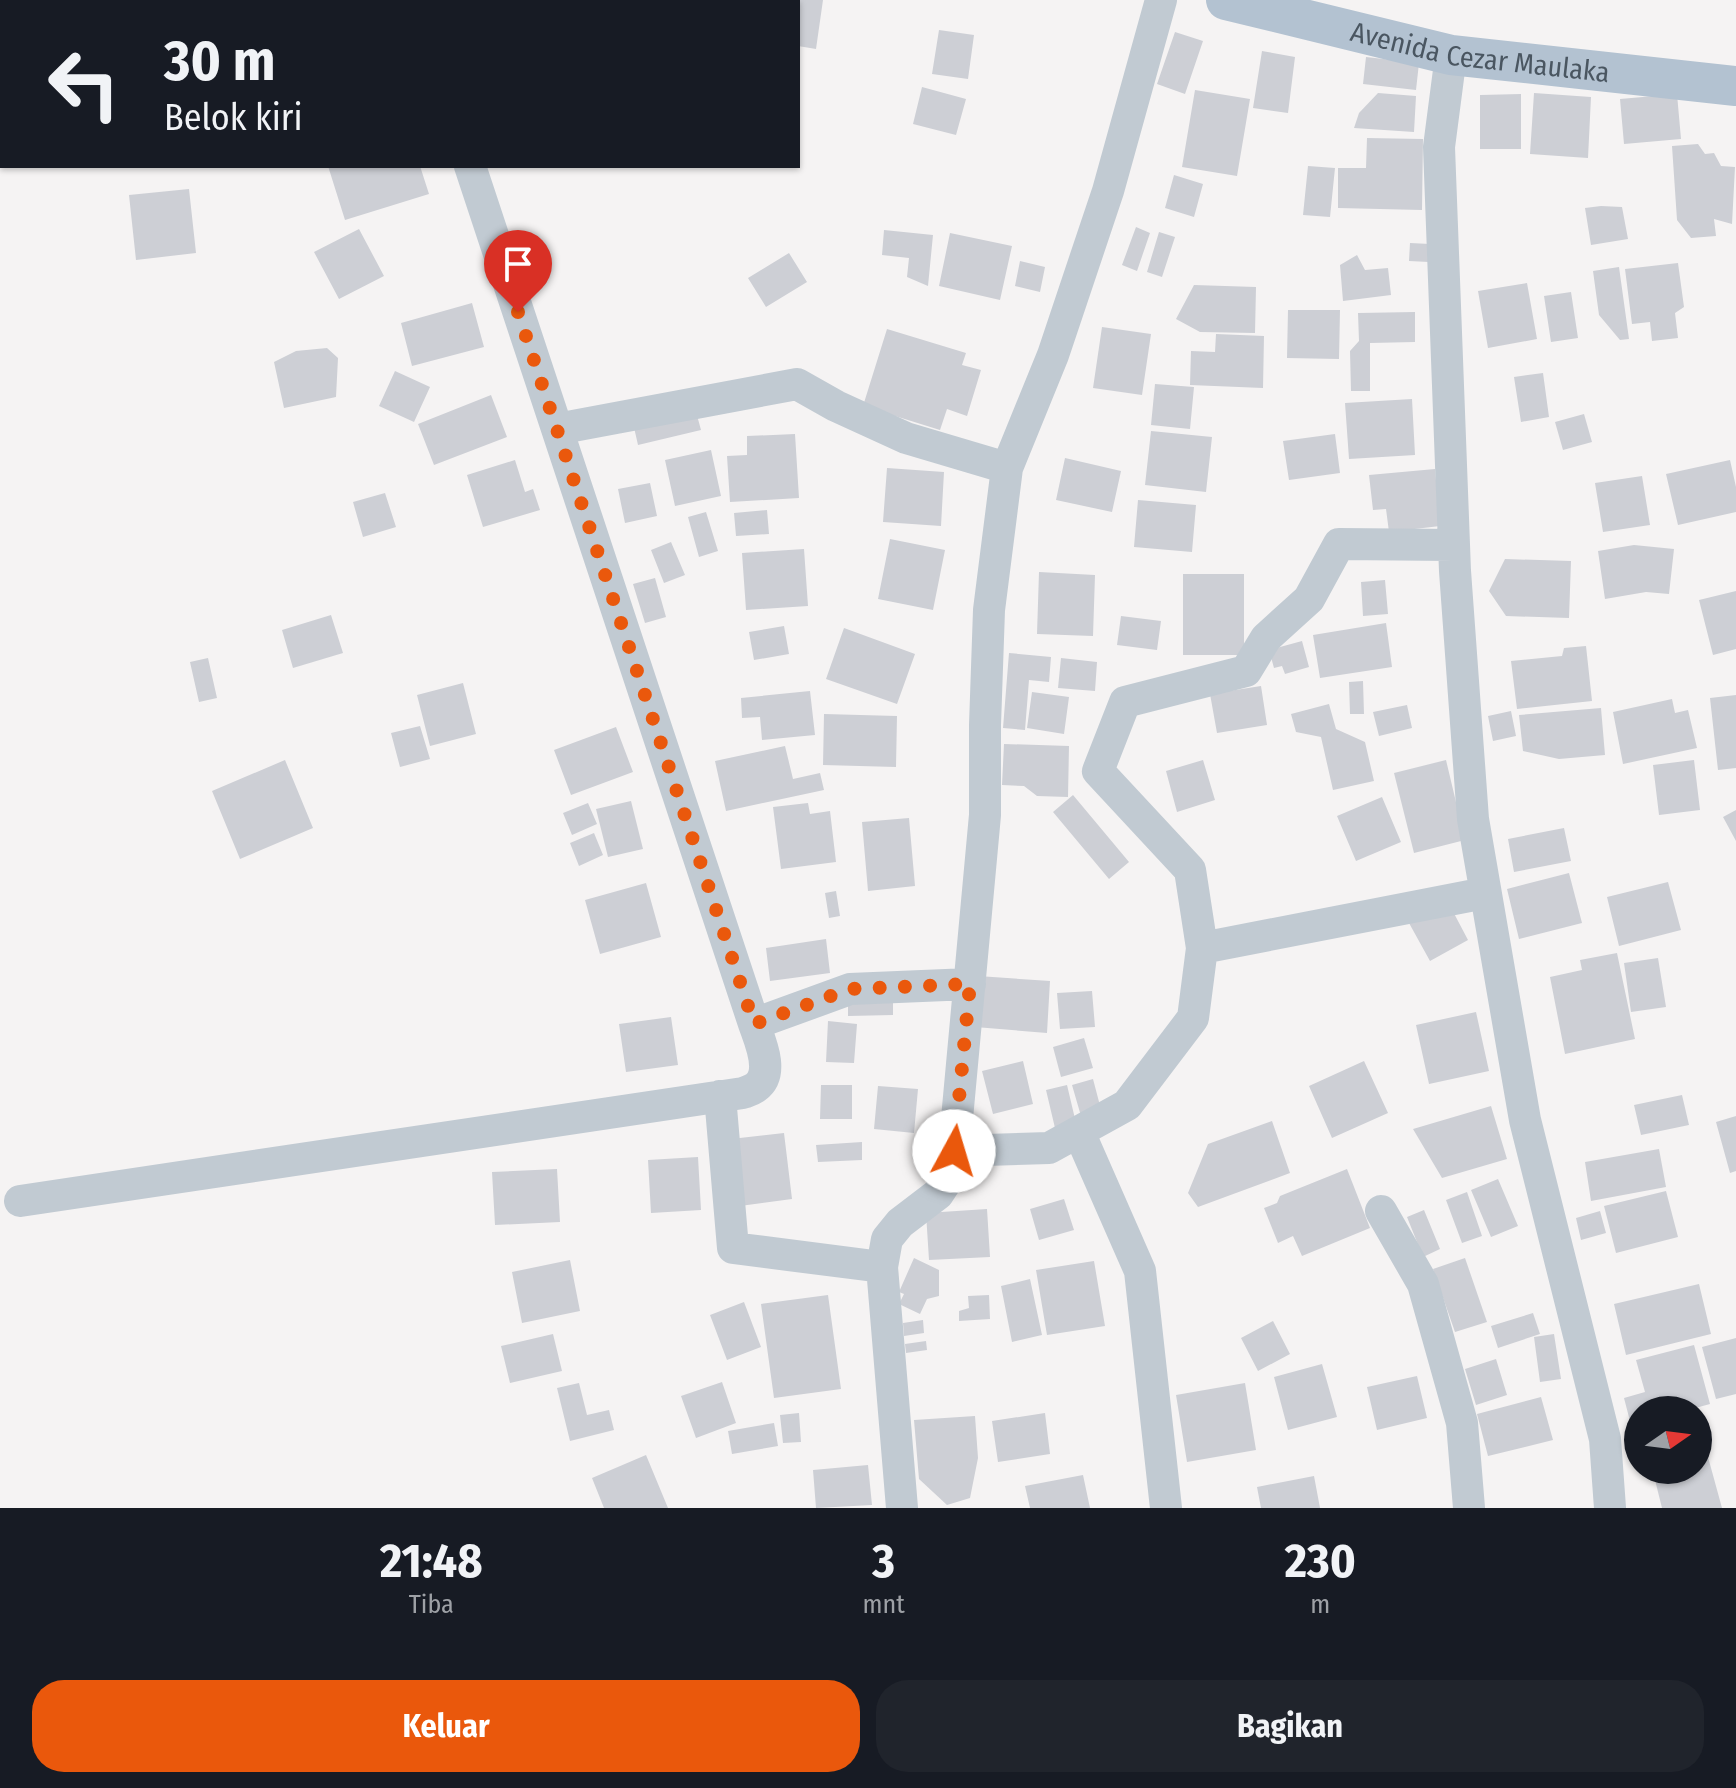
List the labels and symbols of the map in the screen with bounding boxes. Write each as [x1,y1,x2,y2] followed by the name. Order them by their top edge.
[1347,15,1611,89] street label: Avenida Cezar Maulaka
[484,230,552,312] pin
[912,1109,996,1193] position arrow
[1624,1396,1712,1484] north arrow

